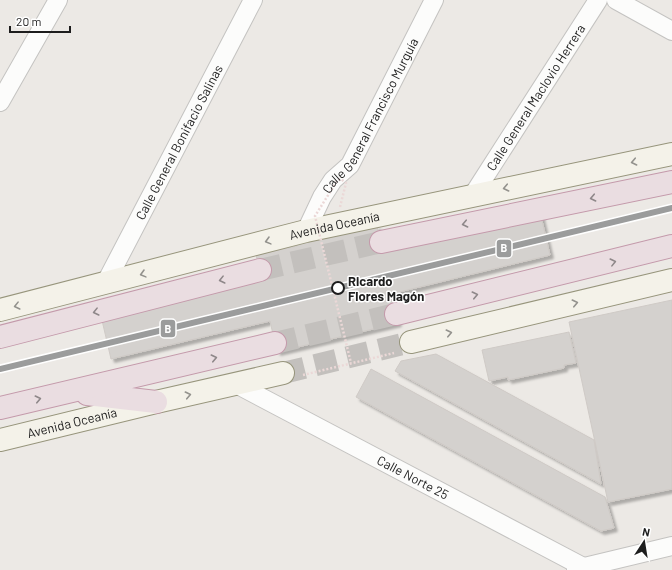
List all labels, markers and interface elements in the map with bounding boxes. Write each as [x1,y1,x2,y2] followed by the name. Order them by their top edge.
[10,8,70,34] scale bar
[16,14,42,28] text: 20 m
[483,21,588,174] street label: Calle General Maclovio Herrera
[319,35,421,196] street label: Calle General Francisco Murguía
[132,62,226,222] street label: Calle General Bonifacio Salinas
[631,158,637,166] one-way arrow
[503,184,510,192] one-way arrow
[589,194,596,202] one-way arrow
[288,208,381,243] street label: Avenida Oceanía
[462,220,468,228] one-way arrow
[265,236,272,245] one-way arrow
[496,239,512,258] line badge: B
[501,241,508,254] text: B
[609,258,616,266] one-way arrow
[139,269,146,278] one-way arrow
[348,273,424,304] place label: Ricardo Flores Magón
[219,275,226,284] one-way arrow
[331,281,345,295] marker: Ricardo Flores Magón
[471,292,478,300] one-way arrow
[572,299,579,307] one-way arrow
[13,301,20,310] one-way arrow
[93,308,99,316] one-way arrow
[160,319,176,338] line badge: B
[165,322,172,335] text: B
[445,329,452,338] one-way arrow
[210,354,217,363] one-way arrow
[185,391,191,399] one-way arrow
[35,396,41,404] one-way arrow
[25,404,118,441] street label: Avenida Oceanía
[374,452,452,503] street label: Calle Norte 25
[624,522,664,562] north arrow
[641,525,651,539] text: N

